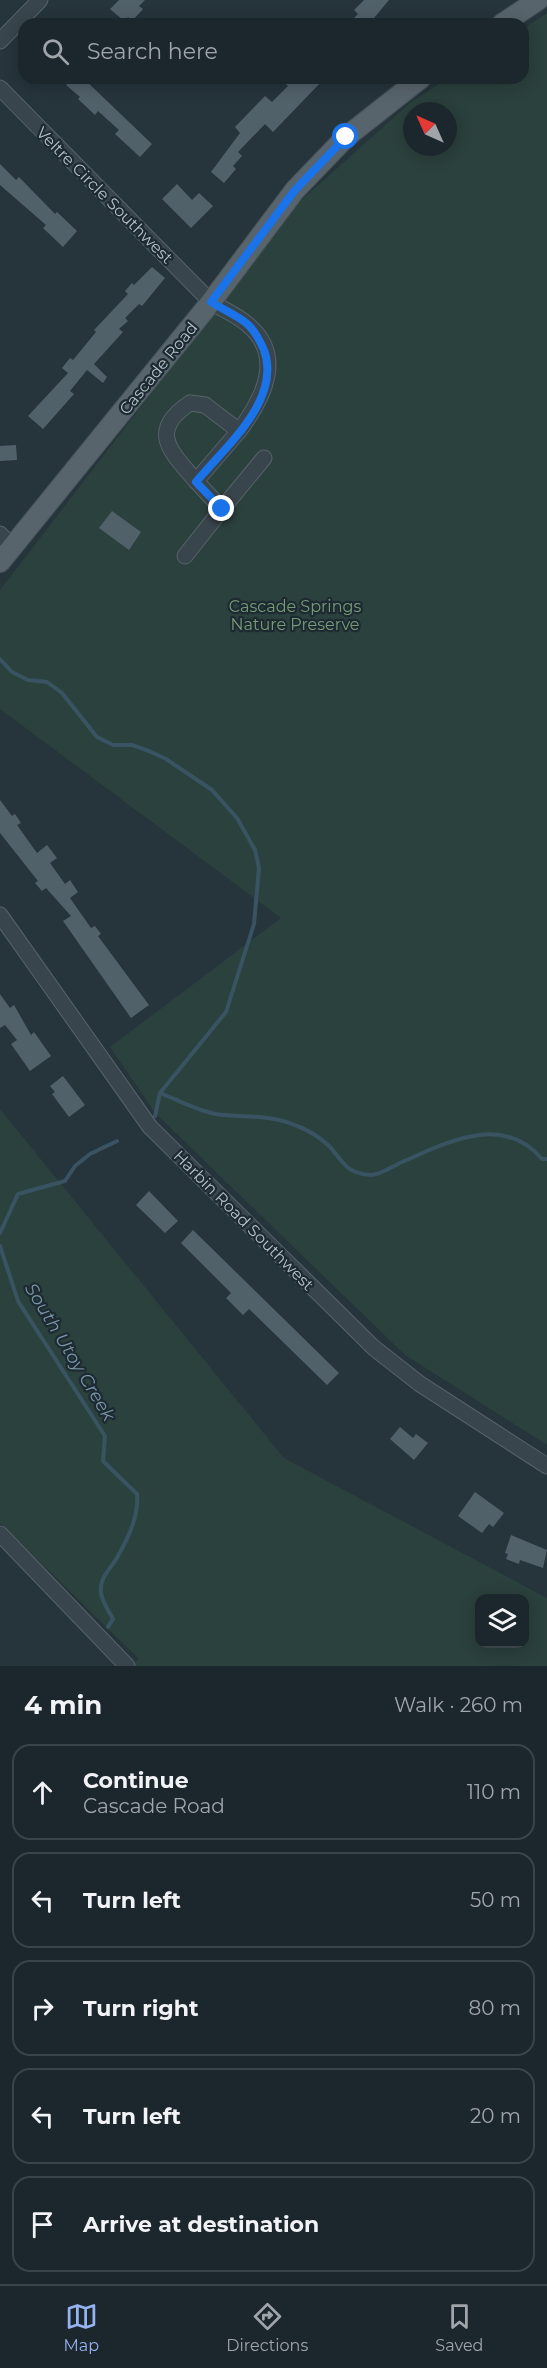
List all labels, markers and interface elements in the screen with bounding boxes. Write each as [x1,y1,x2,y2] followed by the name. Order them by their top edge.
[18,18,529,84] search box
[39,35,72,68] icon: search
[87,38,218,65] text: Search here
[403,102,457,156] north arrow
[32,123,177,268] street label: Veltre Circle Southwest
[332,123,358,149] route start
[115,318,201,418] street label: Cascade Road
[208,495,234,521] route end
[229,597,361,634] park label: Cascade Springs Nature Preserve
[170,1146,318,1295] street label: Harbin Road Southwest
[20,1279,121,1426] water label: South Utoy Creek
[475,1594,529,1648] map controls
[475,1594,529,1648] button: layers
[24,1689,102,1721] text: 4 min
[394,1693,523,1717] text: Walk · 260 m
[83,1767,189,1794] text: Continue
[26,1776,59,1809] icon: ahead
[467,1780,521,1804] text: 110 m
[83,1794,225,1818] text: Cascade Road
[26,1884,59,1917] icon: left
[83,1887,181,1914] text: Turn left
[470,1888,521,1912] text: 50 m
[26,1992,59,2025] icon: right
[83,1995,198,2022] text: Turn right
[469,1996,521,2020] text: 80 m
[26,2100,59,2133] icon: left
[83,2103,181,2130] text: Turn left
[470,2104,521,2128] text: 20 m
[26,2208,59,2241] icon: arrive
[83,2211,319,2238] text: Arrive at destination
[64,2300,99,2355] tab: Map
[226,2300,308,2355] tab: Directions
[435,2300,483,2355] tab: Saved

